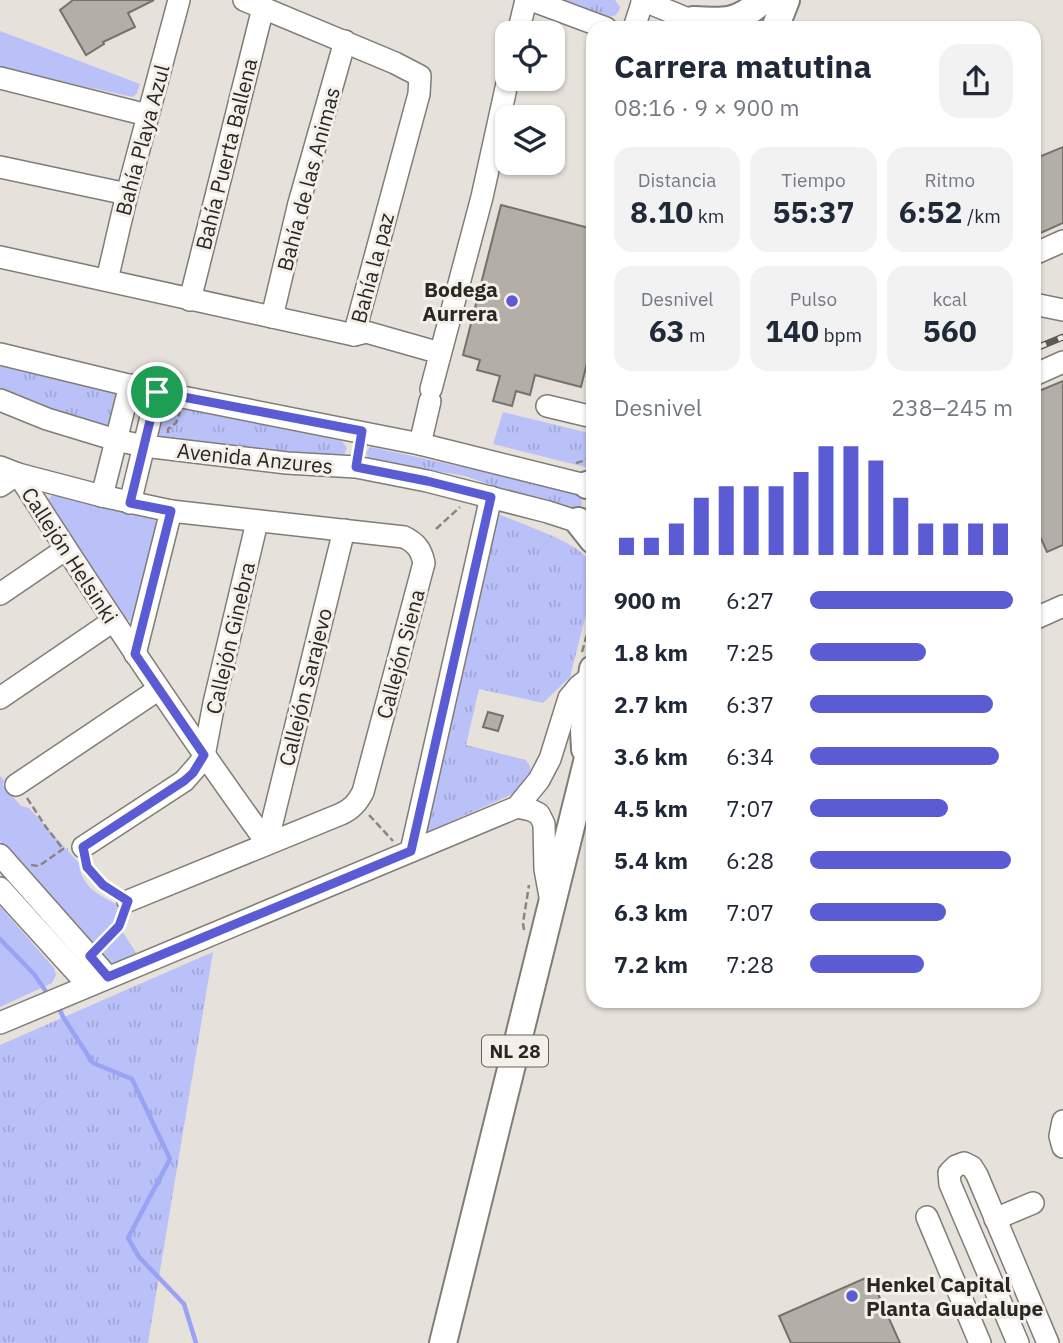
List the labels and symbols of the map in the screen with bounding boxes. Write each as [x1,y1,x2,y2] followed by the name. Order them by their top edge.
[189,55,263,253] street label: Bahía Puerta Ballena
[108,61,176,219] street label: Bahía Playa Azul
[270,84,346,274] street label: Bahía de las Animas
[344,209,400,326] street label: Bahía la paz
[422,275,498,327] place label: Bodega Aurrera
[504,293,520,309] marker: Bodega Aurrera
[127,362,187,422] pin
[176,436,334,480] street label: Avenida Anzures
[16,482,124,628] street label: Callejón Helsinki
[199,559,261,717] street label: Callejón Ginebra
[369,586,431,722] street label: Callejón Siena
[272,605,338,769] street label: Callejón Sarajevo
[482,1036,548,1066] road number: NL 28
[866,1270,1043,1322] place label: Henkel Capital Planta Guadalupe
[844,1288,860,1304] marker: Henkel Capital Planta Guadalupe

